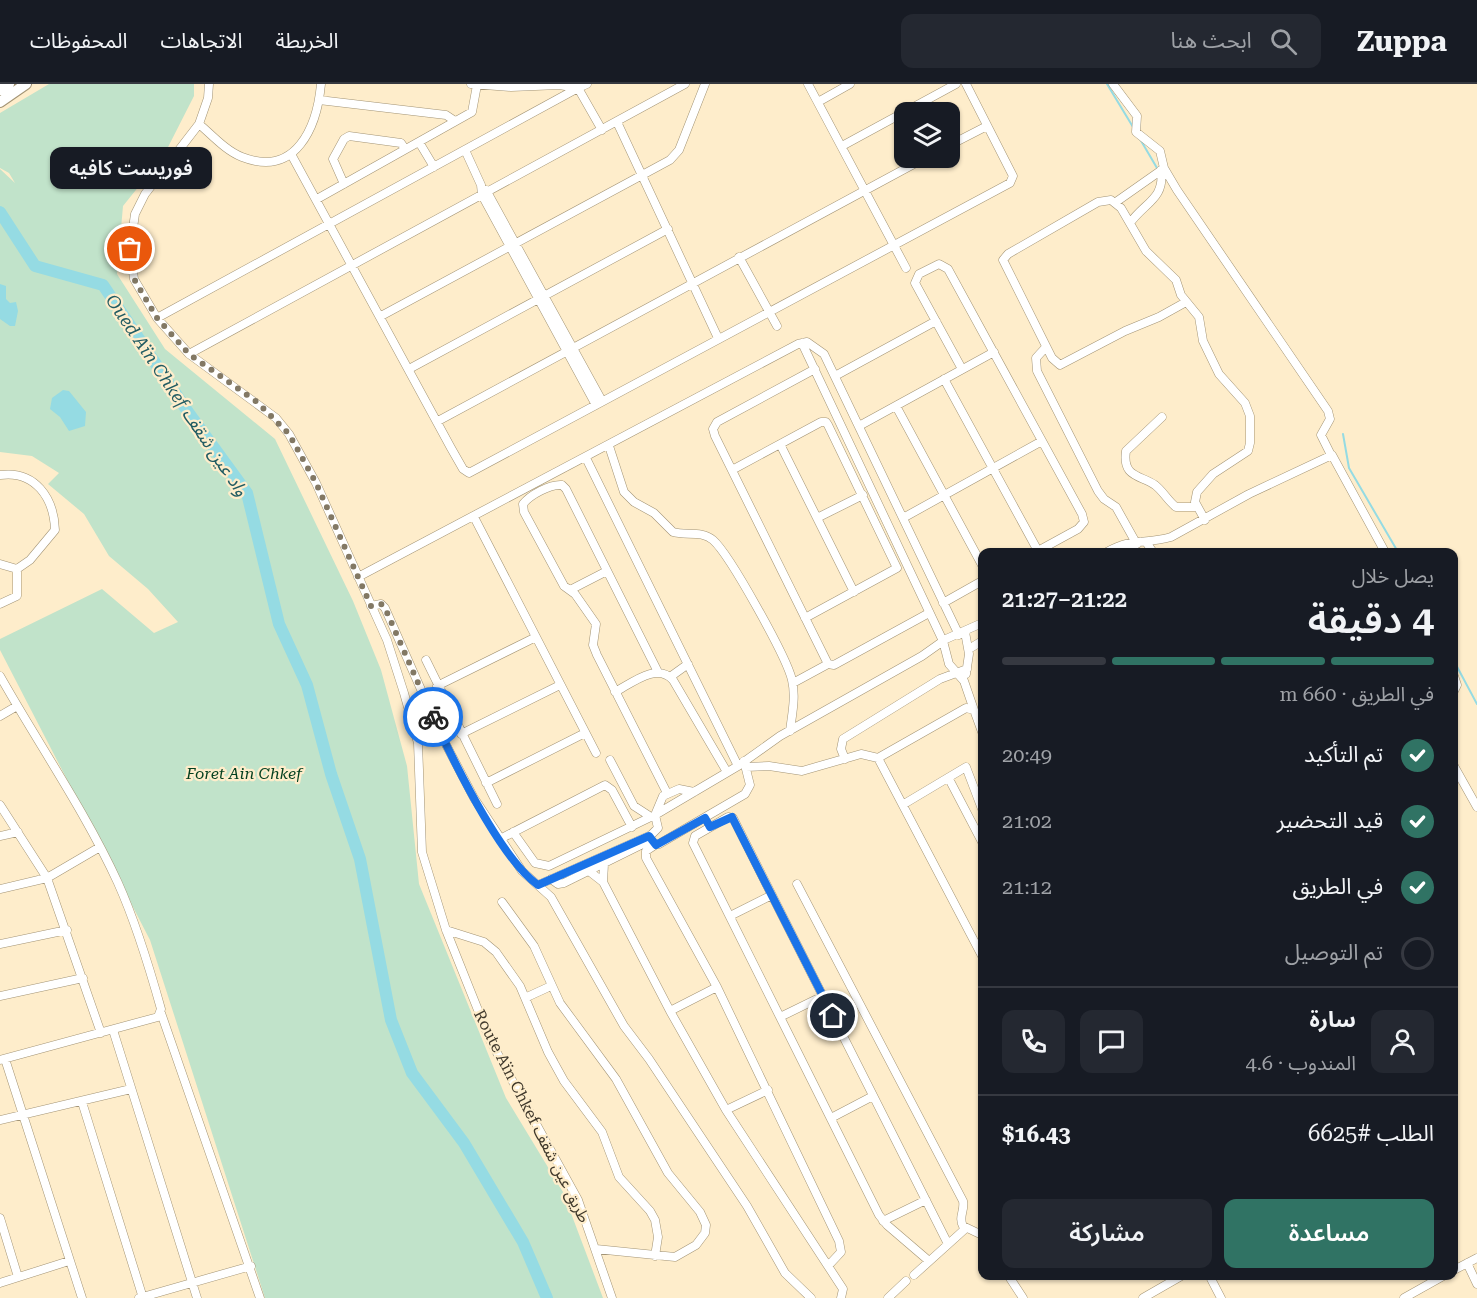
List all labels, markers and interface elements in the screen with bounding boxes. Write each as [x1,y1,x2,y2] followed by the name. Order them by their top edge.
[901,14,1321,68] search box
[1267,25,1300,58] icon: search
[1357,25,1447,58] text: Zuppa
[1170,28,1252,53] text: ابحث هنا
[30,29,127,53] text: المحفوظات
[160,29,242,53] text: الاتجاهات
[275,29,338,53] text: الخريطة
[894,102,960,168] map controls
[894,102,960,168] button: layers
[49,147,211,189] callout: فوريست كافيه
[69,156,193,180] text: فوريست كافيه
[104,223,155,274] pin
[113,232,146,265] icon: bag
[101,290,252,500] water label: Oued Aïn Chkef واد عين شقف
[1352,564,1434,588] text: يصل خلال
[1002,587,1127,612] text: 21:22–21:27
[1308,597,1434,643] text: 4 دقيقة
[1280,682,1434,706] text: في الطريق · 660 m
[403,687,463,747] courier
[417,701,450,734] icon: bike
[1401,739,1434,772] icon: check
[1304,742,1383,767] text: تم التأكيد
[1002,743,1052,767] text: 20:49
[185,764,304,783] park label: Foret Ain Chkef
[1401,805,1434,838] icon: check
[1277,808,1383,833] text: قيد التحضير
[1002,809,1052,833] text: 21:02
[1401,871,1434,904] icon: check
[1292,874,1383,899] text: في الطريق
[1002,875,1052,899] text: 21:12
[1285,940,1383,965] text: تم التوصيل
[807,990,858,1041] pin
[816,999,849,1032] icon: home
[469,1006,594,1226] street label: Route Aïn Chkef طريق عين شقف
[1310,1007,1356,1032] text: سارة
[1002,1010,1065,1073] button: phone
[1080,1010,1143,1073] button: chat
[1371,1010,1434,1073] button: person
[1245,1051,1356,1075] text: المندوب · 4.6
[1308,1121,1434,1146] text: الطلب #6625
[1002,1122,1071,1147] text: $16.43
[1002,1199,1212,1268] button: مشاركة
[1224,1199,1434,1268] button: مساعدة

